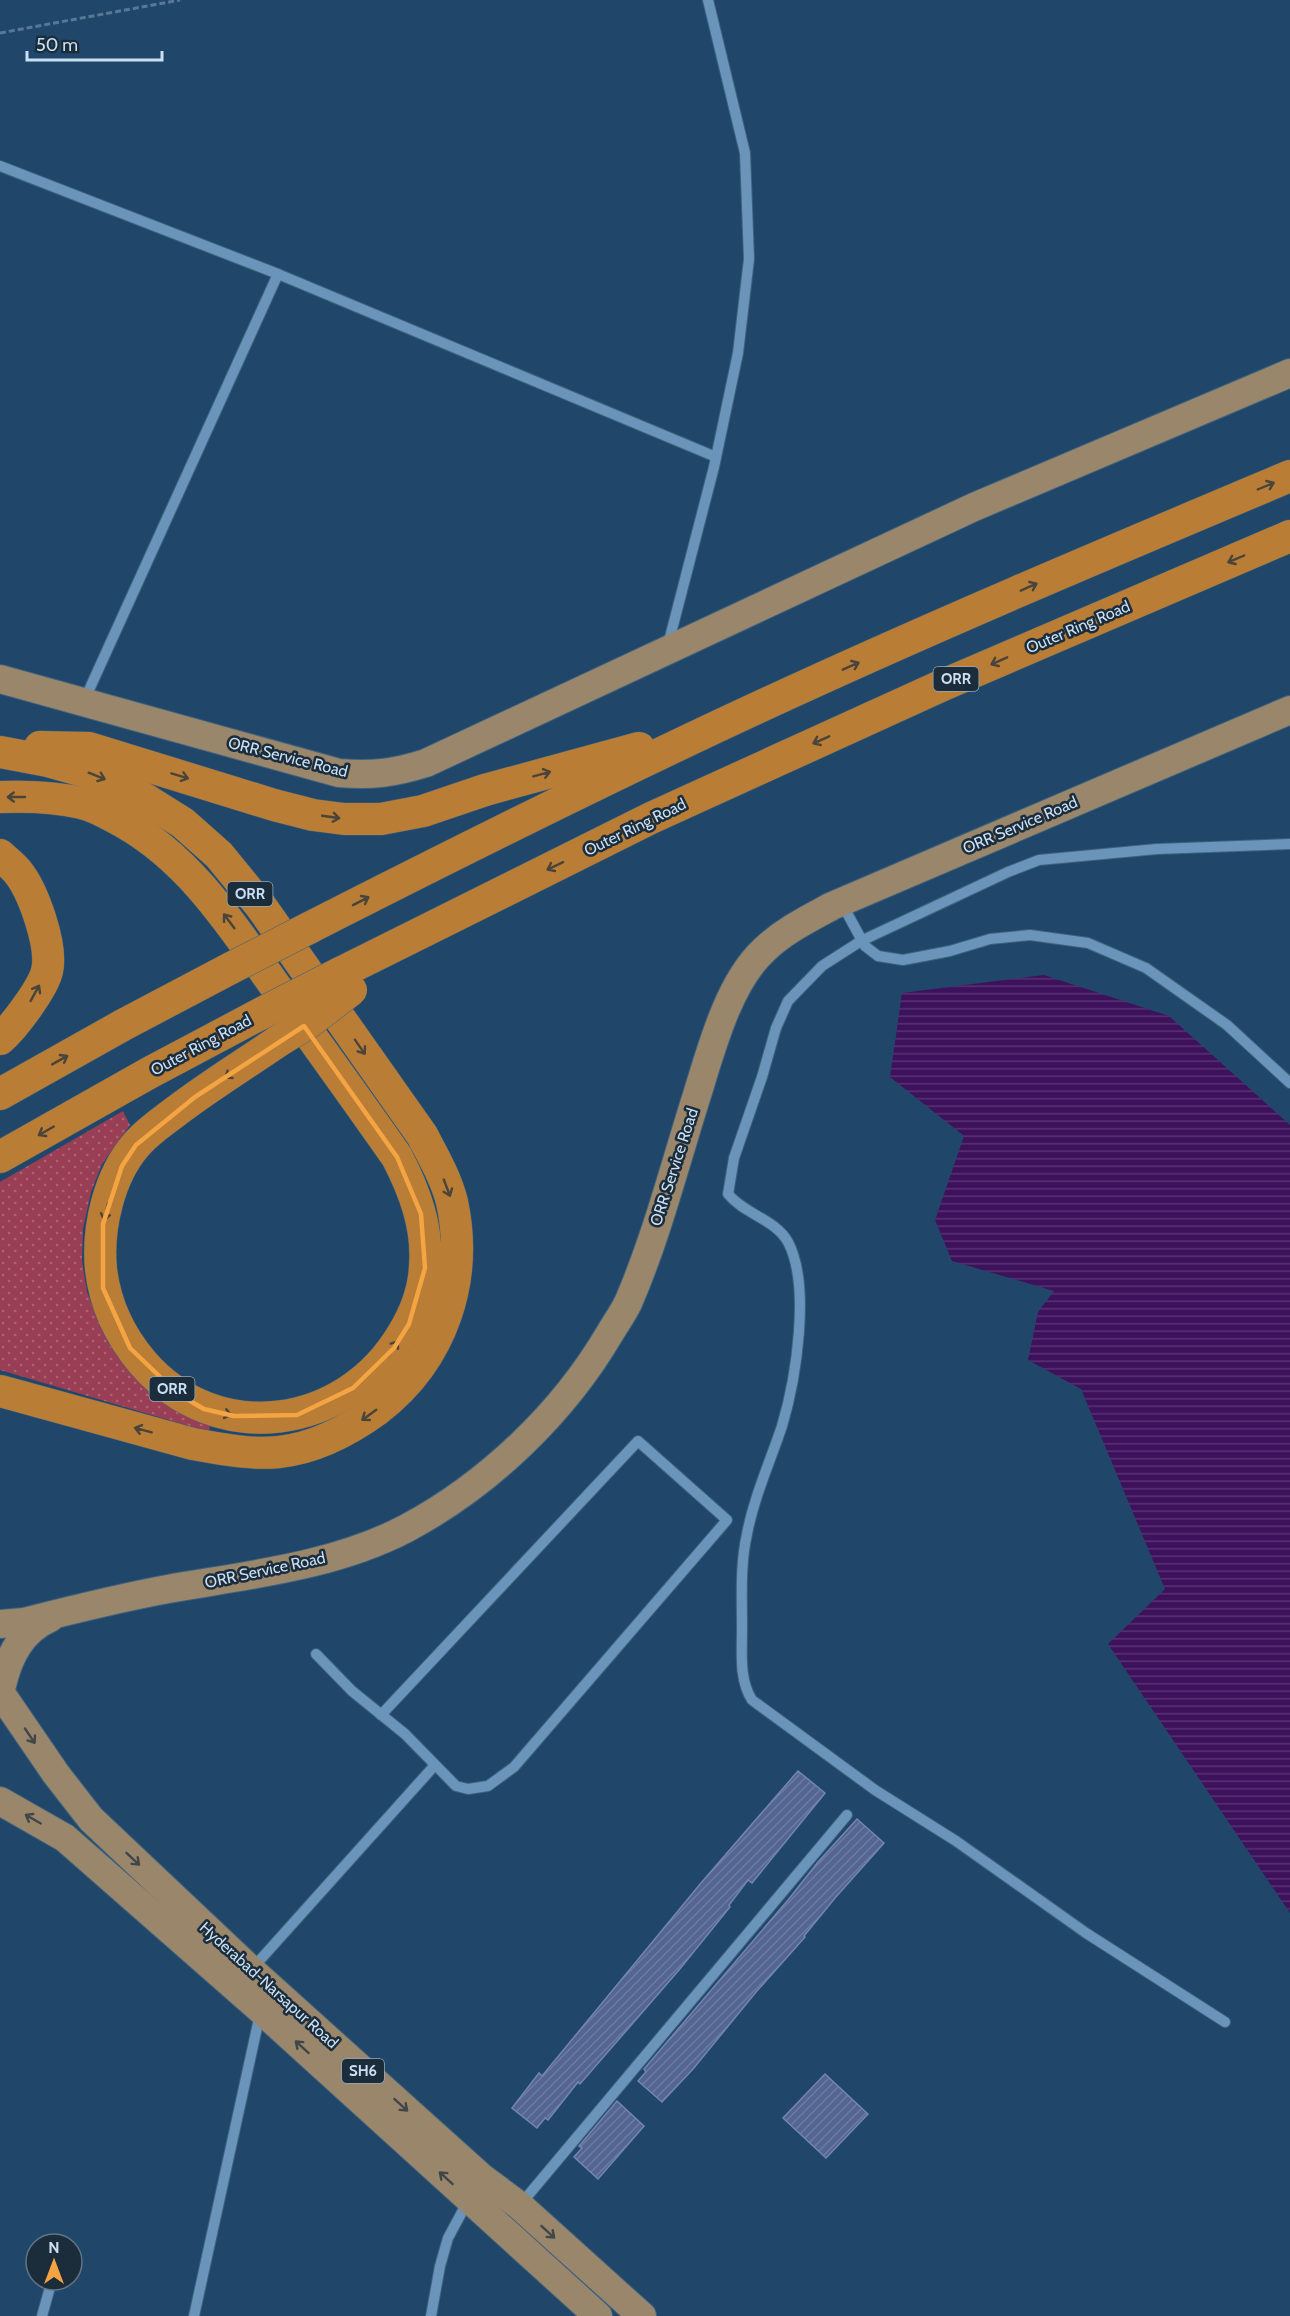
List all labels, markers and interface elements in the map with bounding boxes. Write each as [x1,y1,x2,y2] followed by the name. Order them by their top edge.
[27,24,162,62] scale bar
[36,34,78,56] text: 50 m
[1257,480,1275,491] one-way arrow
[1228,554,1246,565] one-way arrow
[1020,581,1038,592] one-way arrow
[1023,597,1133,657] street label: Outer Ring Road
[991,656,1009,667] one-way arrow
[841,660,859,671] one-way arrow
[934,667,978,691] road number: ORR
[226,733,350,781] street label: ORR Service Road
[812,735,831,746] one-way arrow
[532,768,551,779] one-way arrow
[88,771,106,782] one-way arrow
[170,771,189,782] one-way arrow
[7,791,27,802] one-way arrow
[960,792,1080,858] street label: ORR Service Road
[581,794,689,860] street label: Outer Ring Road
[320,812,340,823] one-way arrow
[546,860,564,872] one-way arrow
[228,882,272,906] road number: ORR
[352,895,370,907] one-way arrow
[223,914,235,930] one-way arrow
[30,984,41,1002] one-way arrow
[148,1011,254,1079] street label: Outer Ring Road
[353,1038,366,1054] one-way arrow
[51,1054,68,1066] one-way arrow
[224,1067,241,1079] one-way arrow
[646,1106,702,1228] street label: ORR Service Road
[38,1125,55,1137] one-way arrow
[442,1178,453,1197] one-way arrow
[99,1203,111,1222] one-way arrow
[387,1340,400,1356] one-way arrow
[150,1377,195,1401] road number: ORR
[213,1408,232,1420] one-way arrow
[362,1409,378,1421] one-way arrow
[134,1424,153,1435] one-way arrow
[203,1548,327,1592] street label: ORR Service Road
[24,1728,36,1744] one-way arrow
[24,1813,41,1825] one-way arrow
[126,1852,141,1866] one-way arrow
[196,1918,342,2052] street label: Hyderabad-Narsapur Road
[294,2040,309,2054] one-way arrow
[342,2059,384,2083] road number: SH6
[393,2098,408,2112] one-way arrow
[438,2171,453,2185] one-way arrow
[541,2224,556,2239] one-way arrow
[24,2232,84,2292] north arrow
[48,2238,60,2257] text: N

